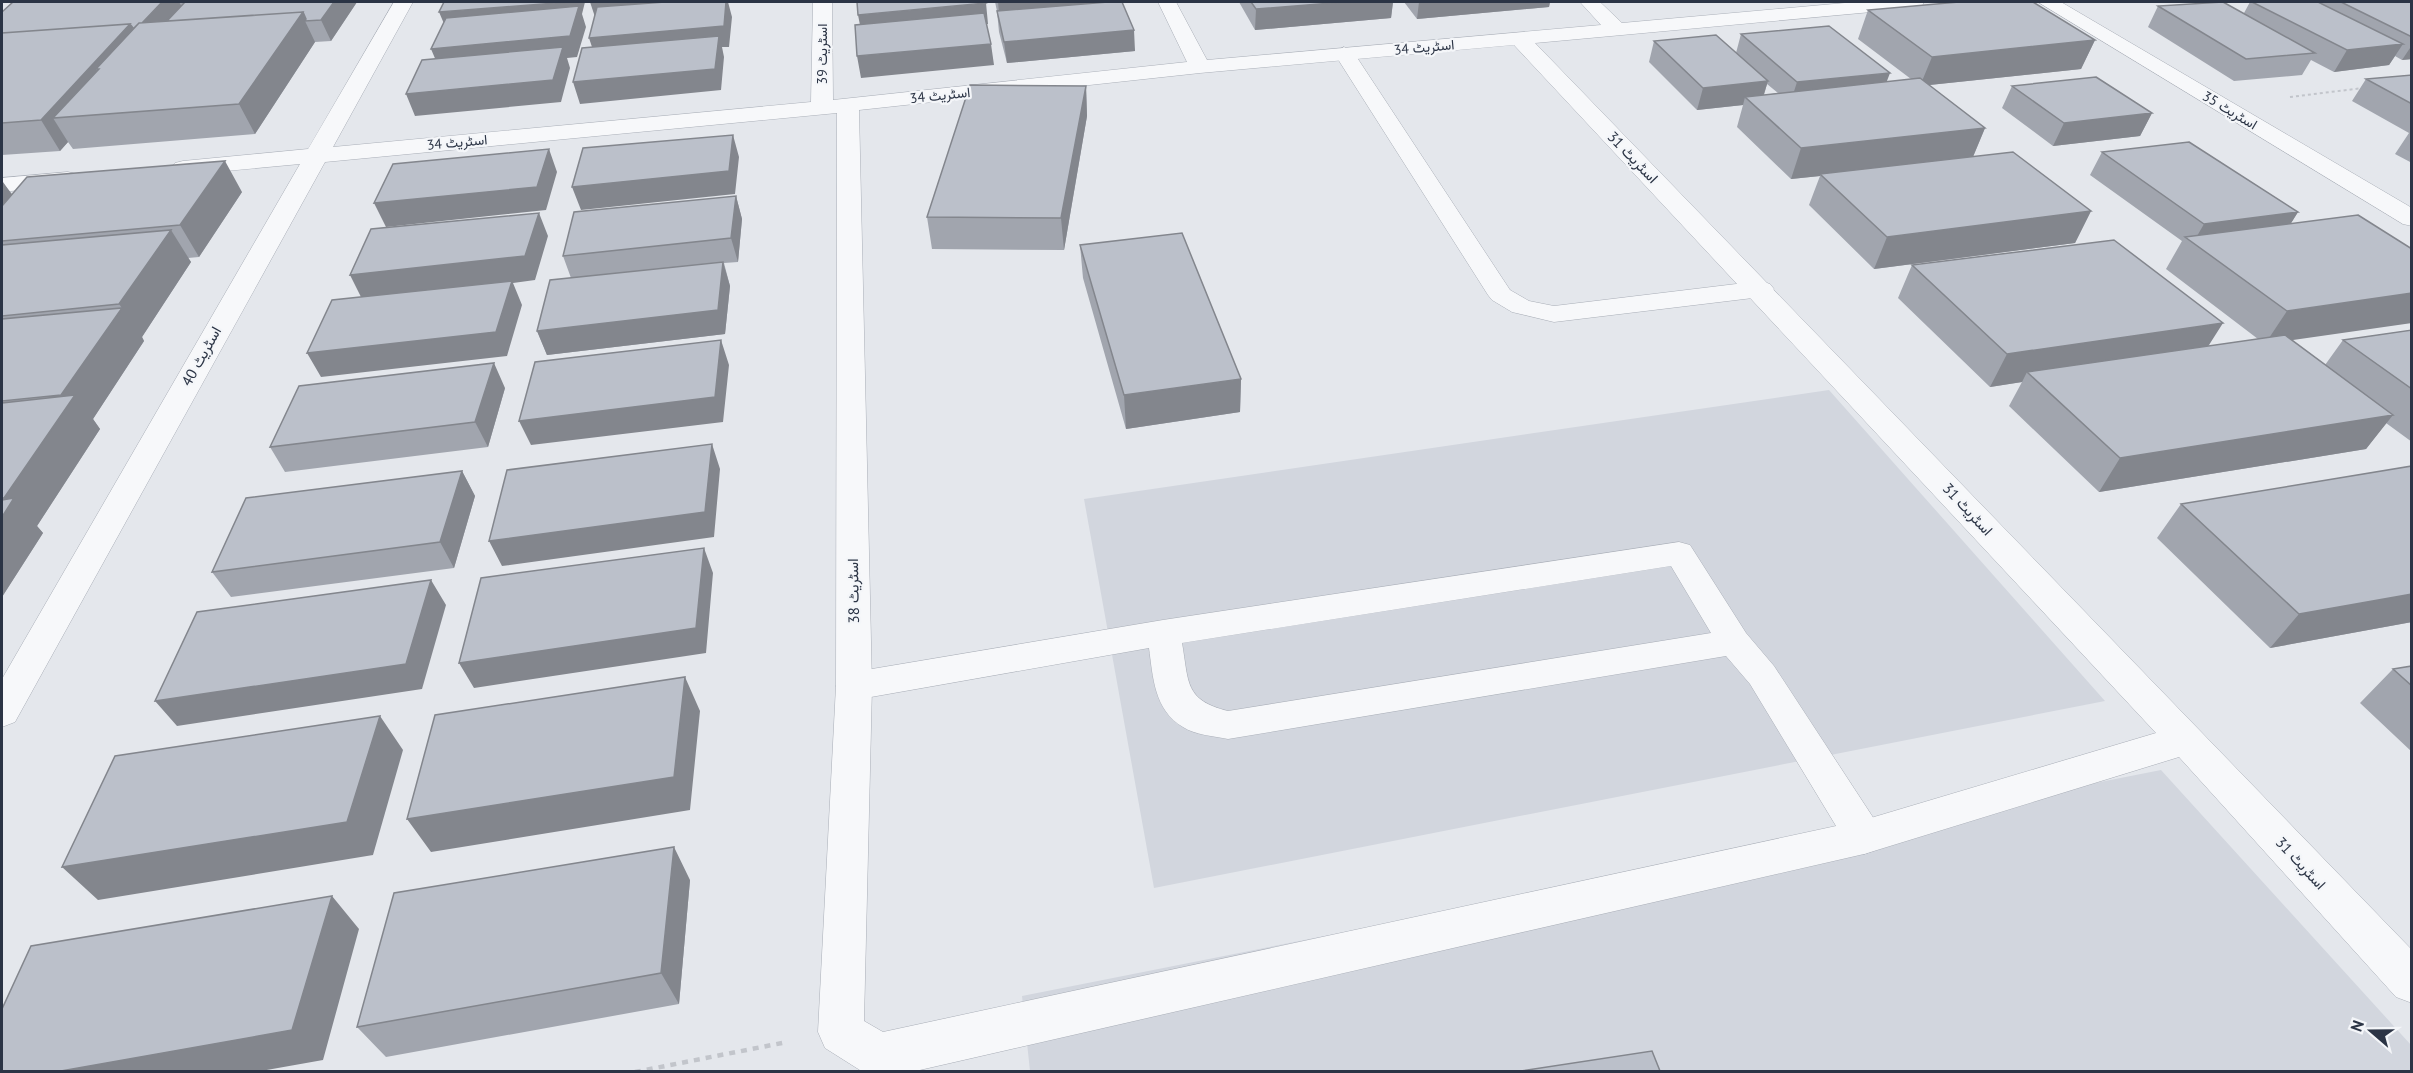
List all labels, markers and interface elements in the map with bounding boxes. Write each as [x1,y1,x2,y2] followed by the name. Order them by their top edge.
[813,24,831,84] street label: اسٹریٹ 39
[1393,35,1455,59] street label: اسٹریٹ 34
[909,83,971,107] street label: اسٹریٹ 34
[2199,87,2261,133] street label: اسٹریٹ 35
[1604,127,1662,187] street label: اسٹریٹ 31
[426,130,488,154] street label: اسٹریٹ 34
[177,323,225,389] street label: اسٹریٹ 40
[1939,479,1997,539] street label: اسٹریٹ 31
[843,558,863,624] street label: اسٹریٹ 38
[2272,833,2330,893] street label: اسٹریٹ 31
[2341,1001,2401,1061] north arrow
[2346,1018,2368,1034] text: N

